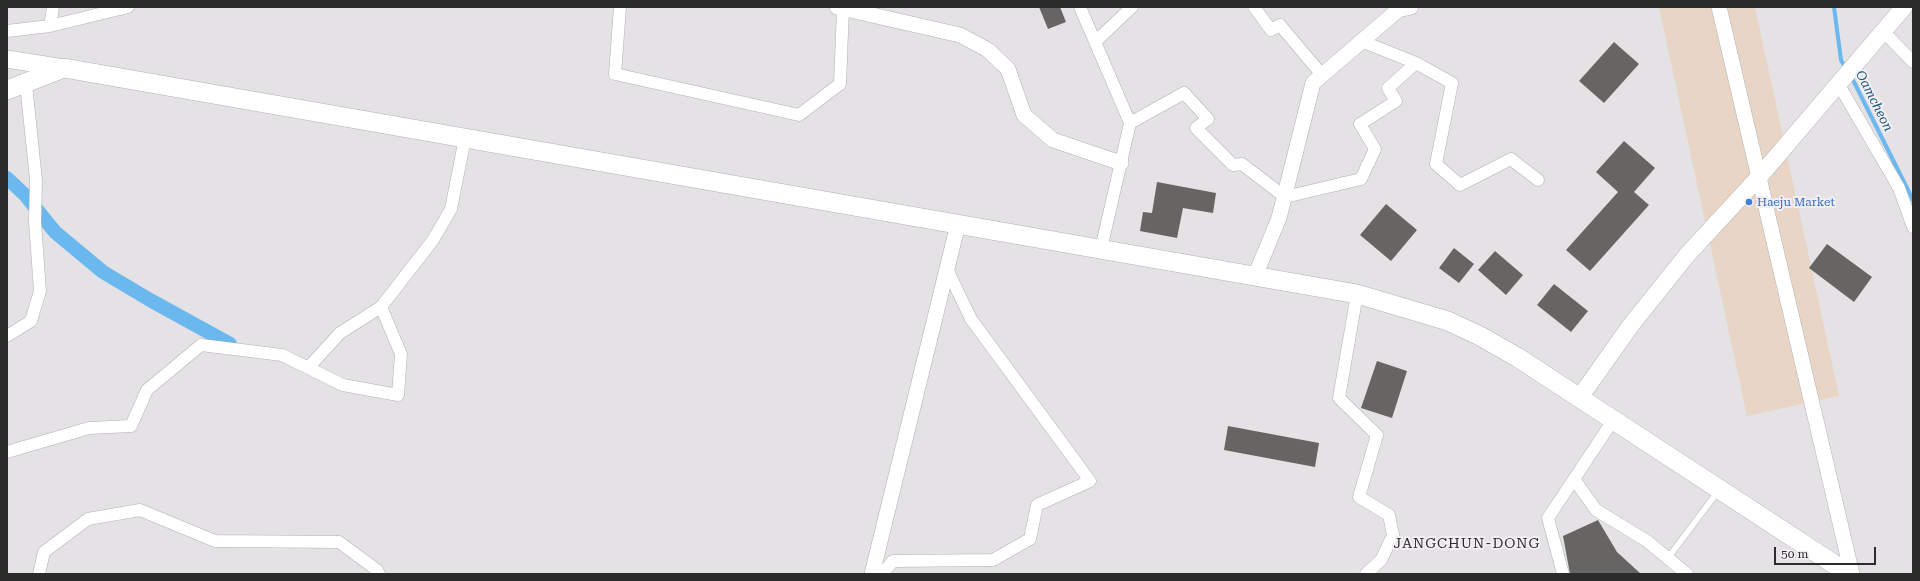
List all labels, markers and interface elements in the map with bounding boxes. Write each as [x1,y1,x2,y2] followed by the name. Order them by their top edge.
[1852,68,1896,134] water label: Oamcheon
[1757,195,1835,209] place label: Haeju Market
[1744,197,1754,207] marker: Haeju Market
[1394,536,1540,552] district label: JANGCHUN-DONG
[1776,539,1878,565] scale bar
[1781,547,1808,561] text: 50 m

